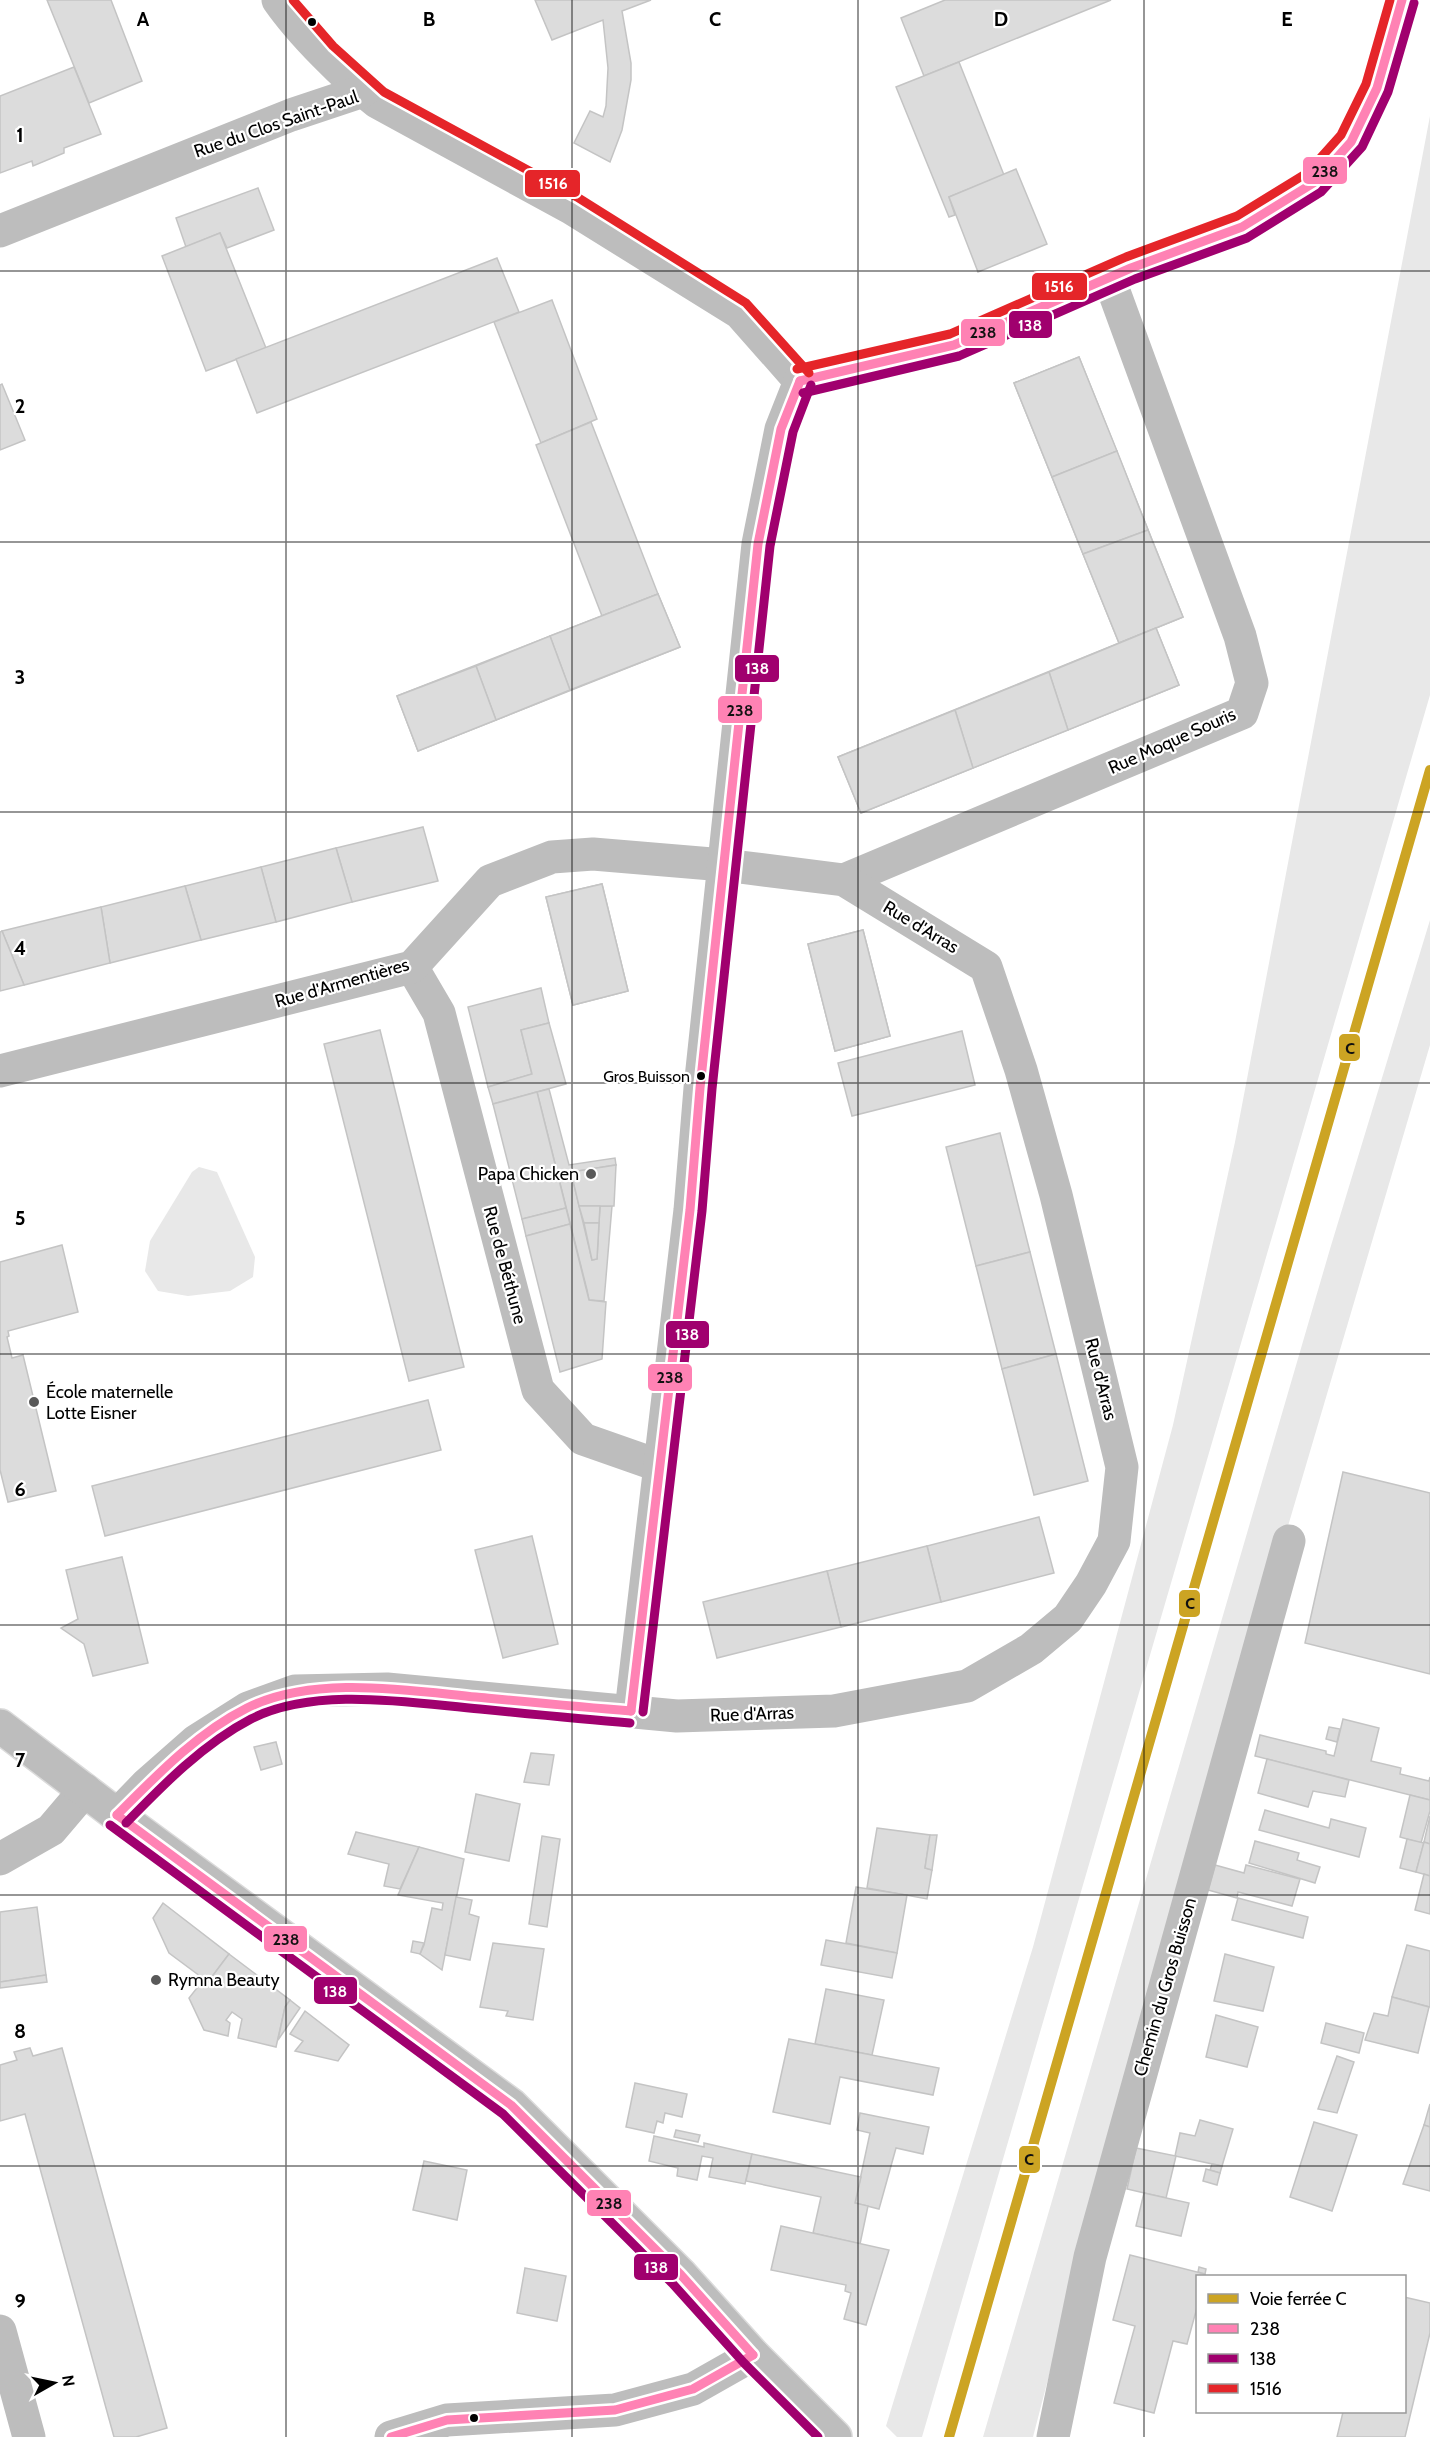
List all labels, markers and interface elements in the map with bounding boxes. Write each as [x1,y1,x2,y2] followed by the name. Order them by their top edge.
[137,7,150,31] text: A
[423,7,435,31] text: B
[709,7,721,31] text: C
[994,7,1008,31] text: D
[1281,7,1293,31] text: E
[306,16,318,28] unlabelled marker
[191,85,362,162] street label: Rue du Clos Saint-Paul
[16,123,24,147] text: 1
[1302,156,1348,185] line badge: 238
[1312,162,1338,181] text: 238
[524,169,581,198] line badge: 1516
[538,174,568,193] text: 1516
[1031,272,1088,301] line badge: 1516
[1044,277,1074,296] text: 1516
[1008,310,1053,339] line badge: 138
[1018,316,1042,335] text: 138
[960,318,1006,347] line badge: 238
[970,323,996,342] text: 238
[15,394,25,418] text: 2
[734,654,780,683] line badge: 138
[745,659,769,678] text: 138
[15,665,25,689] text: 3
[717,695,763,724] line badge: 238
[727,701,753,720] text: 238
[1105,703,1239,779] street label: Rue Moque Souris
[879,896,963,958] street label: Rue d'Arras
[14,936,26,960] text: 4
[272,953,412,1013] street label: Rue d'Armentières
[1338,1033,1361,1062] line badge: C
[1345,1039,1355,1058] text: C
[603,1067,690,1086] place label: Gros Buisson
[695,1070,707,1082] marker: Gros Buisson
[478,1163,579,1185] place label: Papa Chicken
[584,1167,598,1181] marker: Papa Chicken
[479,1204,531,1326] street label: Rue de Béthune
[15,1206,25,1230] text: 5
[665,1320,710,1349] line badge: 138
[675,1325,699,1344] text: 138
[1080,1336,1122,1422] street label: Rue d'Arras
[647,1363,693,1392] line badge: 238
[657,1368,683,1387] text: 238
[46,1381,173,1424] place label: École maternelle Lotte Eisner
[27,1395,41,1409] marker: École maternelle Lotte Eisner
[14,1477,26,1501] text: 6
[1178,1589,1201,1618] line badge: C
[1185,1594,1195,1613] text: C
[710,1702,794,1726] street label: Rue d'Arras
[15,1748,26,1772] text: 7
[1129,1895,1201,2079] street label: Chemin du Gros Buisson
[263,1925,308,1953] line badge: 238
[273,1930,299,1949] text: 238
[168,1969,280,1991] place label: Rymna Beauty
[149,1973,163,1987] marker: Rymna Beauty
[313,1976,358,2005] line badge: 138
[323,1982,347,2001] text: 138
[14,2019,26,2043] text: 8
[1018,2145,1041,2174] line badge: C
[1024,2150,1034,2169] text: C
[586,2189,632,2217] line badge: 238
[596,2194,622,2213] text: 238
[633,2253,679,2281] line badge: 138
[644,2258,668,2277] text: 138
[1196,2275,1406,2413] legend
[1250,2288,1347,2310] text: Voie ferrée C
[14,2289,26,2313] text: 9
[1250,2318,1280,2340] text: 238
[1250,2348,1277,2370] text: 138
[24,2353,84,2413] north arrow
[58,2374,79,2388] text: N
[1250,2378,1282,2400] text: 1516
[468,2412,480,2424] unlabelled marker

